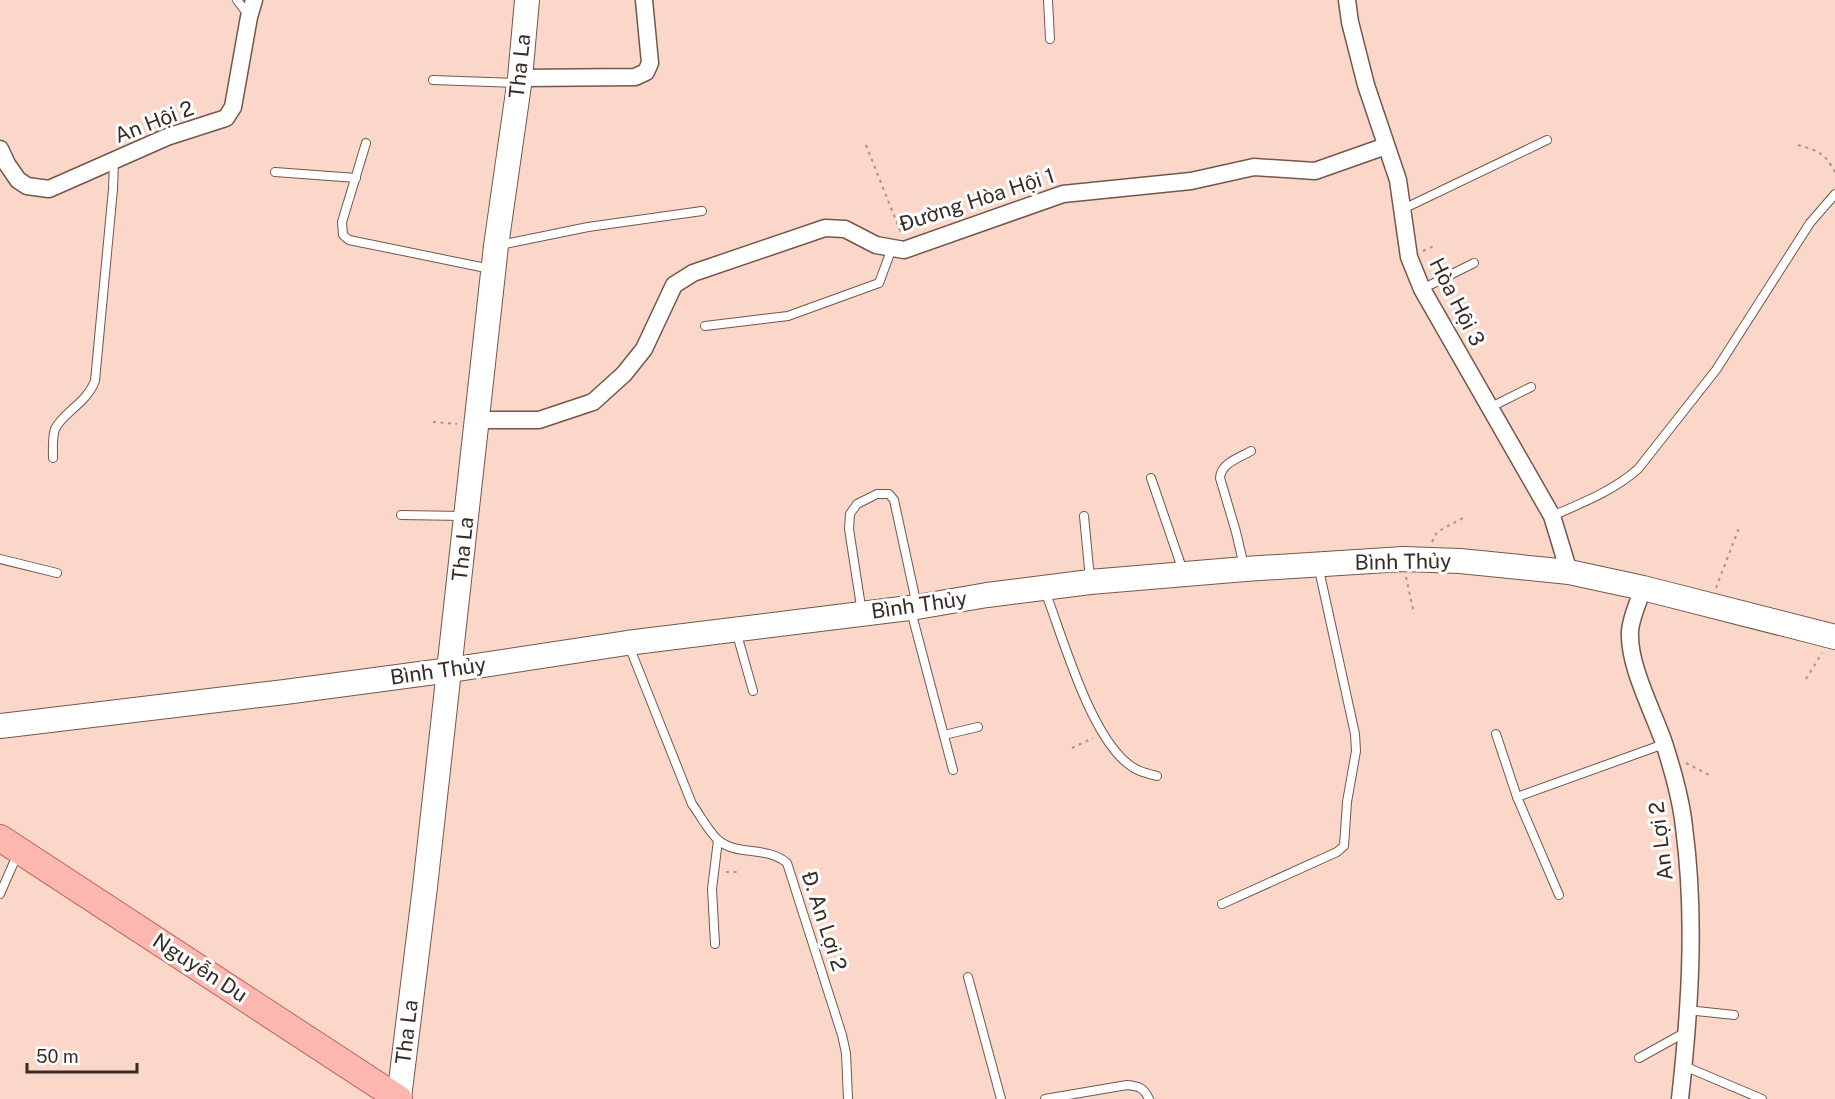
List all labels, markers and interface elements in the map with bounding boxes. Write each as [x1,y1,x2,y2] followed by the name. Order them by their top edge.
[504,32,535,99] street label: Tha La
[111,95,197,148] street label: An Hội 2
[896,163,1058,236] street label: Đường Hòa Hội 1
[1425,253,1490,350] street label: Hòa Hội 3
[447,515,478,582] street label: Tha La
[1354,548,1452,575] street label: Bình Thủy
[869,585,969,624] street label: Bình Thủy
[388,651,488,690] street label: Bình Thủy
[1643,800,1678,882] street label: An Lợi 2
[797,868,852,974] street label: Đ. An Lợi 2
[148,928,252,1007] street label: Nguyễn Du
[390,998,423,1066] street label: Tha La
[27,1036,136,1074] scale bar
[36,1046,79,1067] text: 50 m

